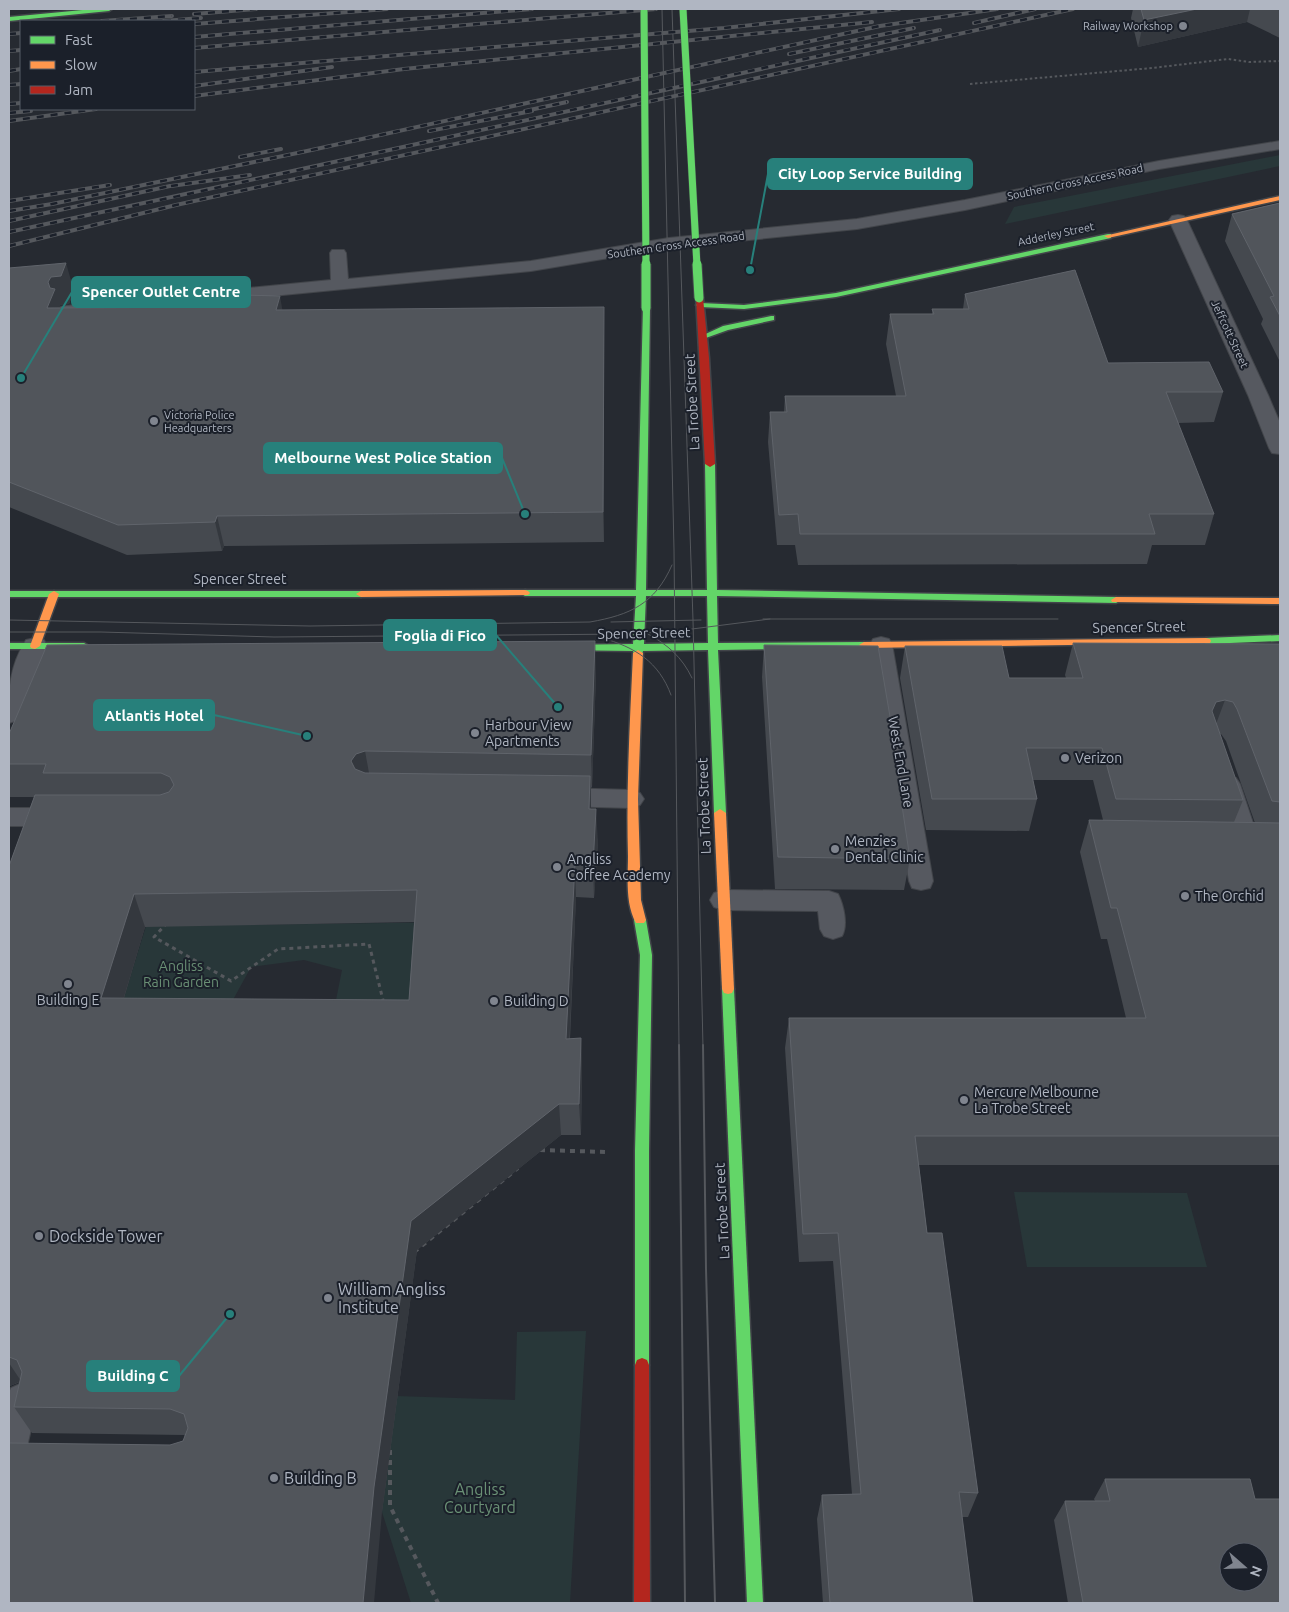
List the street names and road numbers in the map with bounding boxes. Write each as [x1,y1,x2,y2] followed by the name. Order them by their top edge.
[1006,162,1144,202] street label: Southern Cross Access Road
[1017,220,1096,248] street label: Adderley Street
[607,229,745,261] street label: Southern Cross Access Road
[1209,298,1251,370] street label: Jeffcott Street
[681,353,703,451] street label: La Trobe Street
[193,571,287,587] street label: Spencer Street
[1092,618,1186,636] street label: Spencer Street
[597,624,691,642] street label: Spencer Street
[885,715,917,809] street label: West End Lane
[694,757,714,855] street label: La Trobe Street
[711,1162,733,1260] street label: La Trobe Street

